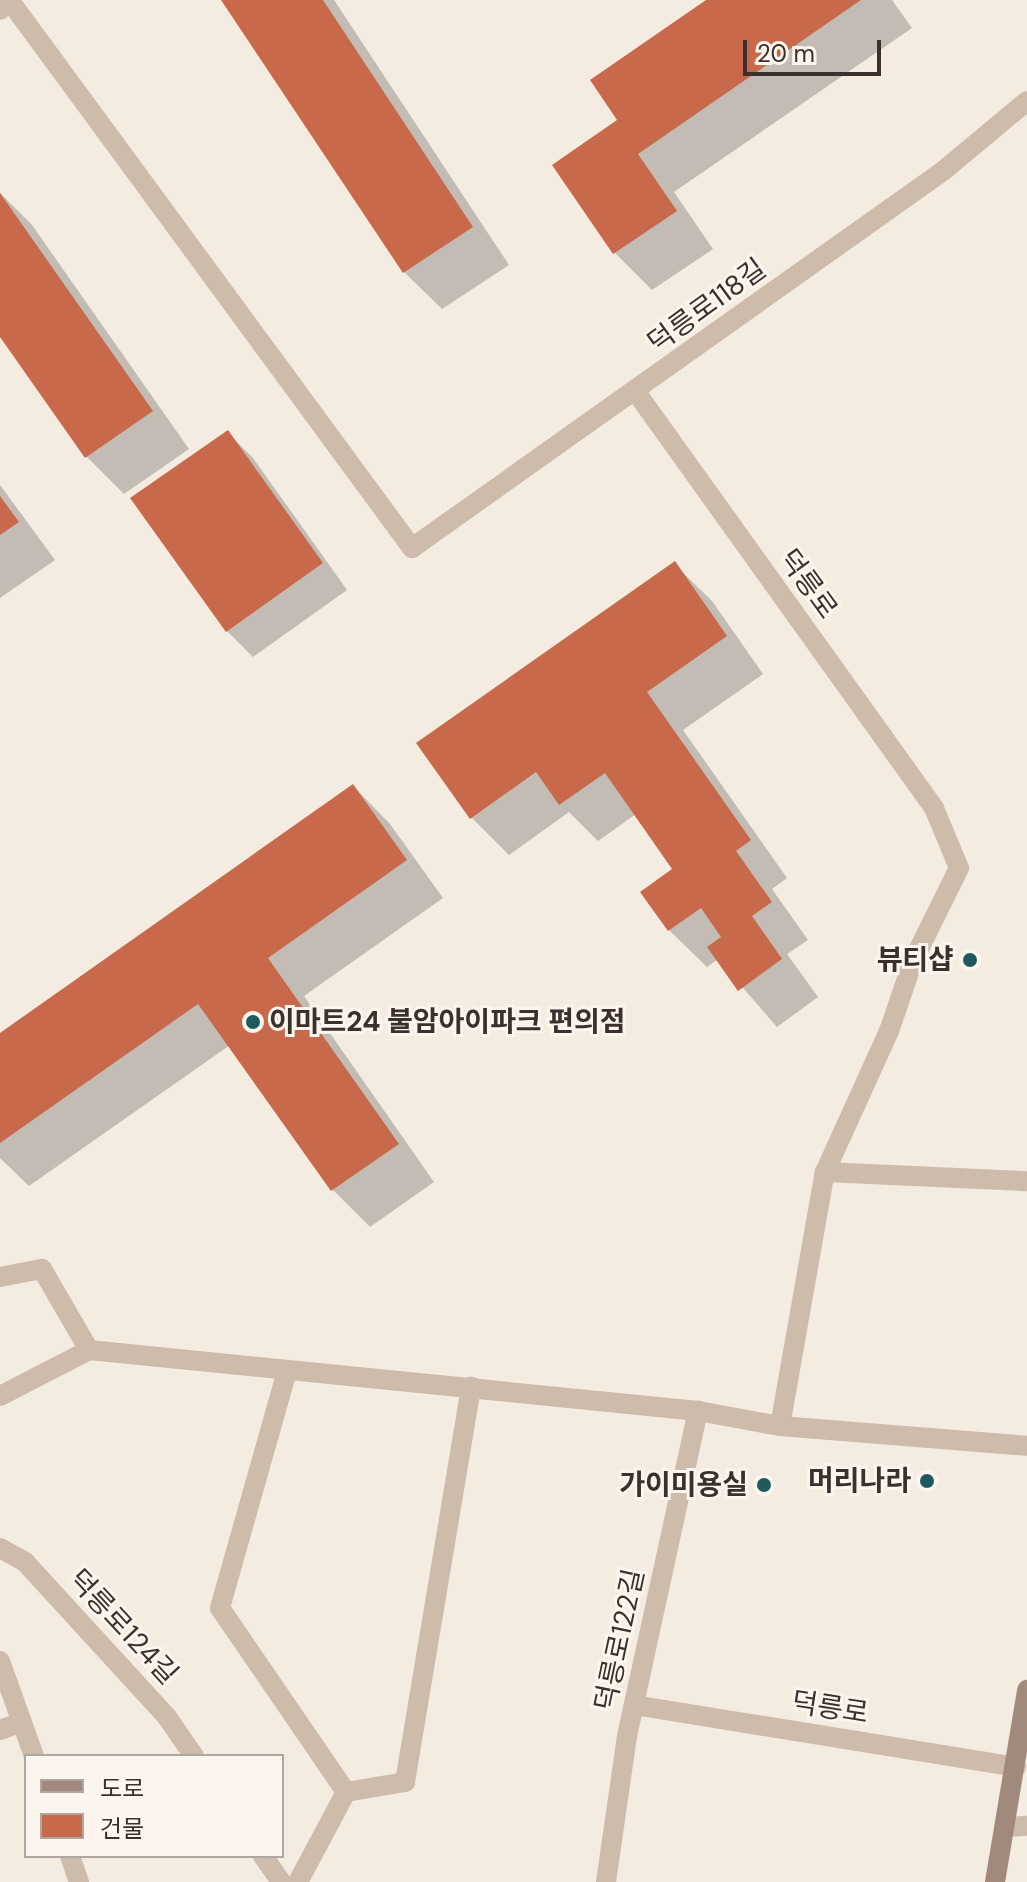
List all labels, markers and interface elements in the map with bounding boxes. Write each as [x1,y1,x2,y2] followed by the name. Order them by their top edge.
[747,24,885,74] scale bar
[757,38,815,69] text: 20 m
[641,252,773,360] street label: 덕릉로118길
[772,543,844,625] street label: 덕릉로
[877,943,954,977] place label: 뷰티샵
[961,951,979,969] marker: 뷰티샵
[269,1005,625,1039] place label: 이마트24 불암아이파크 편의점
[244,1013,262,1031] marker: 이마트24 불암아이파크 편의점
[808,1464,911,1498] place label: 머리나라
[619,1468,748,1502] place label: 가이미용실
[918,1472,936,1490] marker: 머리나라
[755,1476,773,1494] marker: 가이미용실
[61,1563,185,1691] street label: 덕릉로124길
[589,1566,651,1714] street label: 덕릉로122길
[789,1685,871,1731] street label: 덕릉로
[24,1754,284,1858] legend
[100,1773,144,1804] text: 도로
[100,1813,144,1844] text: 건물

